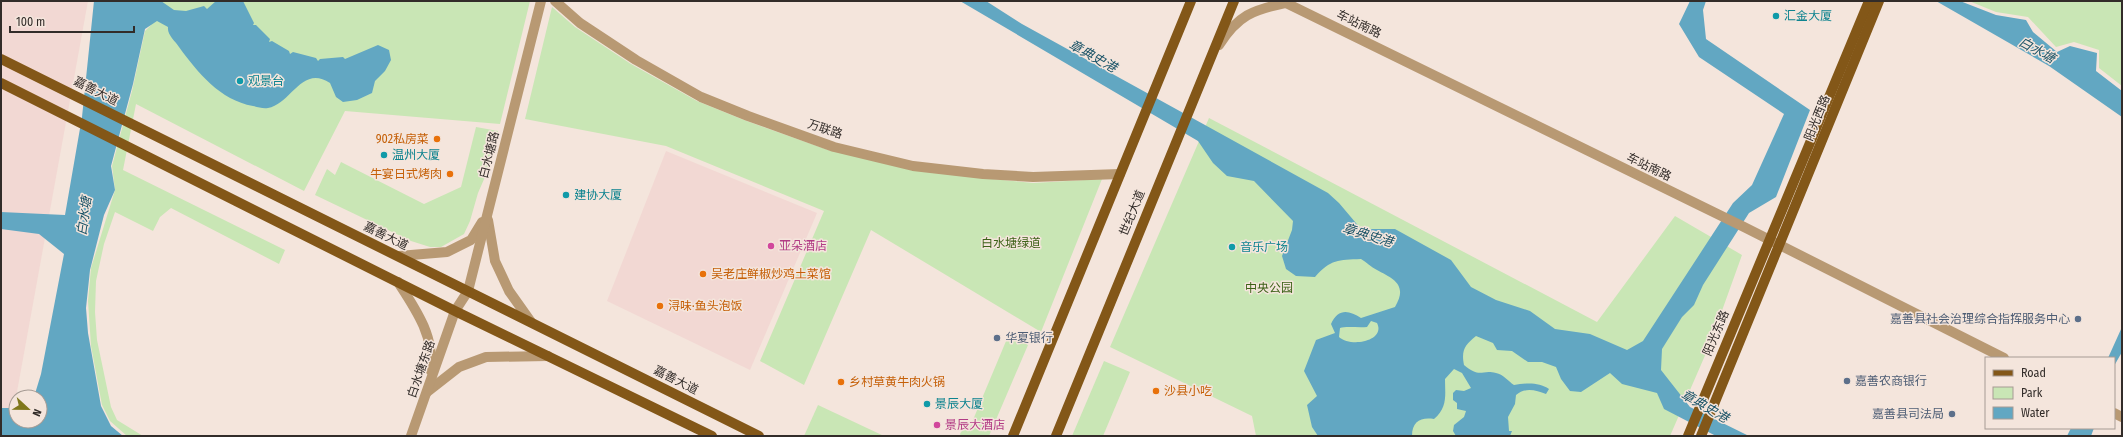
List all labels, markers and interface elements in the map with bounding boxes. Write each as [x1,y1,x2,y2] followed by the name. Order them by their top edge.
[1334,7,1384,41] street label: 车站南路
[10,8,134,34] scale bar
[1784,9,1832,23] place label: 汇金大厦
[1771,11,1781,21] marker: 汇金大厦
[16,15,45,29] text: 100 m
[2016,34,2059,67] water label: 白水塘
[1067,37,1121,76] water label: 章典史港
[71,74,121,108] street label: 嘉善大道
[248,74,284,88] place label: 观景台
[235,76,245,86] marker: 观景台
[1802,93,1832,143] street label: 阳光西路
[806,117,844,141] street label: 万联路
[476,130,502,180] street label: 白水塘路
[376,132,429,146] place label: 902私房菜
[432,134,442,144] marker: 902私房菜
[392,148,440,162] place label: 温州大厦
[379,150,389,160] marker: 温州大厦
[1624,150,1674,184] street label: 车站南路
[370,167,442,181] place label: 牛宴日式烤肉
[445,169,455,179] marker: 牛宴日式烤肉
[574,188,622,202] place label: 建协大厦
[1117,188,1147,238] street label: 世纪大道
[561,190,571,200] marker: 建协大厦
[74,194,94,236] water label: 白水塘
[361,219,411,253] street label: 嘉善大道
[1341,220,1397,250] water label: 章典史港
[981,236,1041,250] park label: 白水塘绿道
[779,239,827,253] place label: 亚朵酒店
[1240,240,1288,254] place label: 音乐广场
[766,241,776,251] marker: 亚朵酒店
[1227,242,1237,252] marker: 音乐广场
[711,267,831,281] place label: 吴老庄鲜椒炒鸡土菜馆
[698,269,708,279] marker: 吴老庄鲜椒炒鸡土菜馆
[1245,281,1293,295] park label: 中央公园
[668,299,743,313] place label: 浔味·鱼头泡饭
[655,301,665,311] marker: 浔味·鱼头泡饭
[1700,308,1732,358] street label: 阳光东路
[1890,312,2070,326] place label: 嘉善县社会治理综合指挥服务中心
[2073,314,2083,324] marker: 嘉善县社会治理综合指挥服务中心
[1005,331,1053,345] place label: 华夏银行
[992,333,1002,343] marker: 华夏银行
[405,338,437,400] street label: 白水塘东路
[1985,357,2115,429] legend
[651,363,701,397] street label: 嘉善大道
[2021,366,2046,380] text: Road
[1855,374,1927,388] place label: 嘉善农商银行
[849,375,945,389] place label: 乡村草黄牛肉火锅
[1842,376,1852,386] marker: 嘉善农商银行
[836,377,846,387] marker: 乡村草黄牛肉火锅
[1164,384,1212,398] place label: 沙县小吃
[1151,386,1161,396] marker: 沙县小吃
[2021,386,2043,400] text: Park
[1679,387,1733,426] water label: 章典史港
[8,389,48,429] north arrow
[935,397,983,411] place label: 景辰大厦
[922,399,932,409] marker: 景辰大厦
[2021,406,2050,420] text: Water
[30,407,44,418] text: N
[1872,407,1944,421] place label: 嘉善县司法局
[1947,409,1957,419] marker: 嘉善县司法局
[945,418,1005,432] place label: 景辰大酒店
[932,420,942,430] marker: 景辰大酒店

